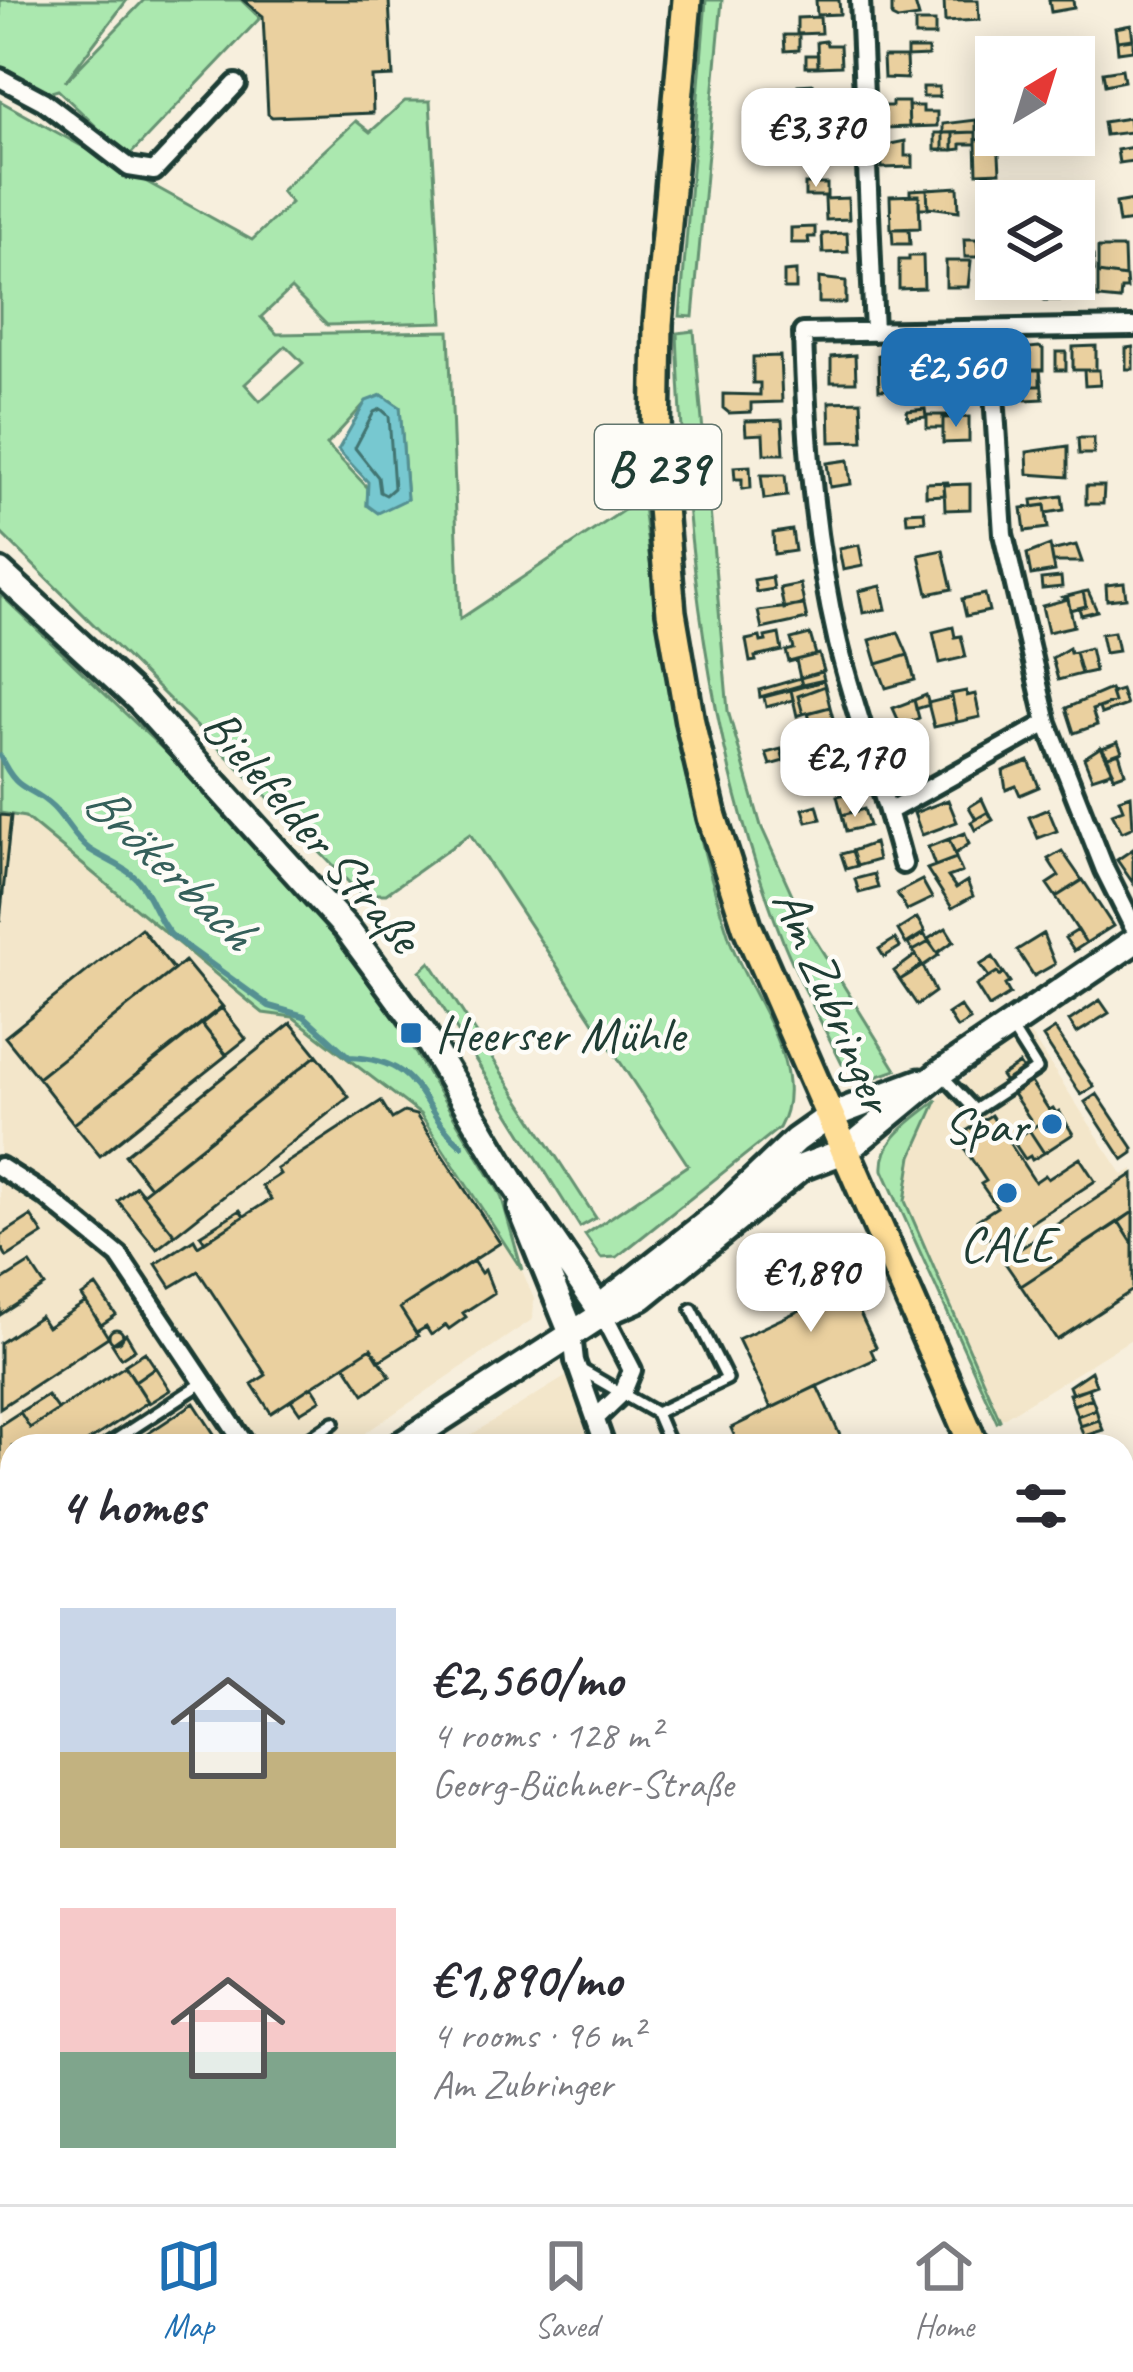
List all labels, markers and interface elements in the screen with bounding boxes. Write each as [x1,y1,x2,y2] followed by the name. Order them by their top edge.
[975,36,1095,156] north arrow
[975,36,1095,300] map controls
[718,88,914,190] pin: €3,370
[768,102,864,151] text: €3,370
[975,180,1095,300] button: layers
[858,328,1054,430] pin: €2,560
[908,342,1004,391] text: €2,560
[595,425,721,509] road number: B 239
[189,695,438,969] street label: Bielefelder Straße
[757,718,953,820] pin: €2,170
[807,732,903,781] text: €2,170
[70,767,273,966] water label: Brökerbach
[758,879,911,1125] street label: Am Zubringer
[435,1002,688,1066] place label: Heerser Mühle
[398,1020,424,1046] marker: Heerser Mühle
[943,1093,1032,1157] place label: Spar
[1039,1111,1065,1137] marker: Spar
[994,1180,1020,1206] marker: CALE
[960,1212,1060,1276] place label: CALE
[713,1233,909,1335] pin: €1,890
[763,1247,859,1296] text: €1,890
[1008,1473,1074,1539] icon: filters
[60,1474,204,1538] text: 4 homes
[432,1647,622,1711] text: €2,560/mo
[156,1656,300,1800] icon: home
[432,1711,660,1760] text: 4 rooms · 128 m²
[432,1760,733,1809] text: Georg-Büchner-Straße
[432,1947,622,2011] text: €1,890/mo
[156,1956,300,2100] icon: home
[432,2011,643,2060] text: 4 rooms · 96 m²
[432,2060,613,2109] text: Am Zubringer
[156,2233,222,2347] tab: Map
[533,2233,599,2347] tab: Saved
[911,2233,977,2347] tab: Home

